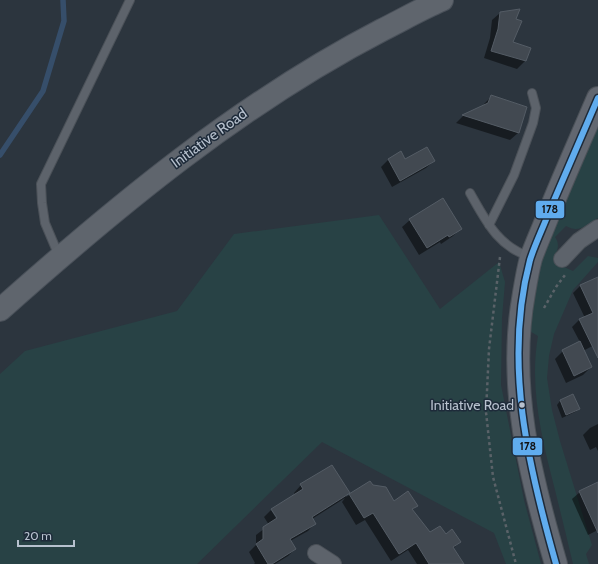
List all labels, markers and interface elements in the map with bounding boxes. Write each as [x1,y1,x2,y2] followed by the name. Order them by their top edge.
[167,104,251,172] street label: Initiative Road
[535,200,565,219] line badge: 178
[542,202,559,216] text: 178
[430,396,514,414] place label: Initiative Road
[517,400,527,410] marker: Initiative Road
[512,437,543,456] line badge: 178
[520,439,537,453] text: 178
[18,522,74,548] scale bar
[24,528,52,543] text: 20 m

